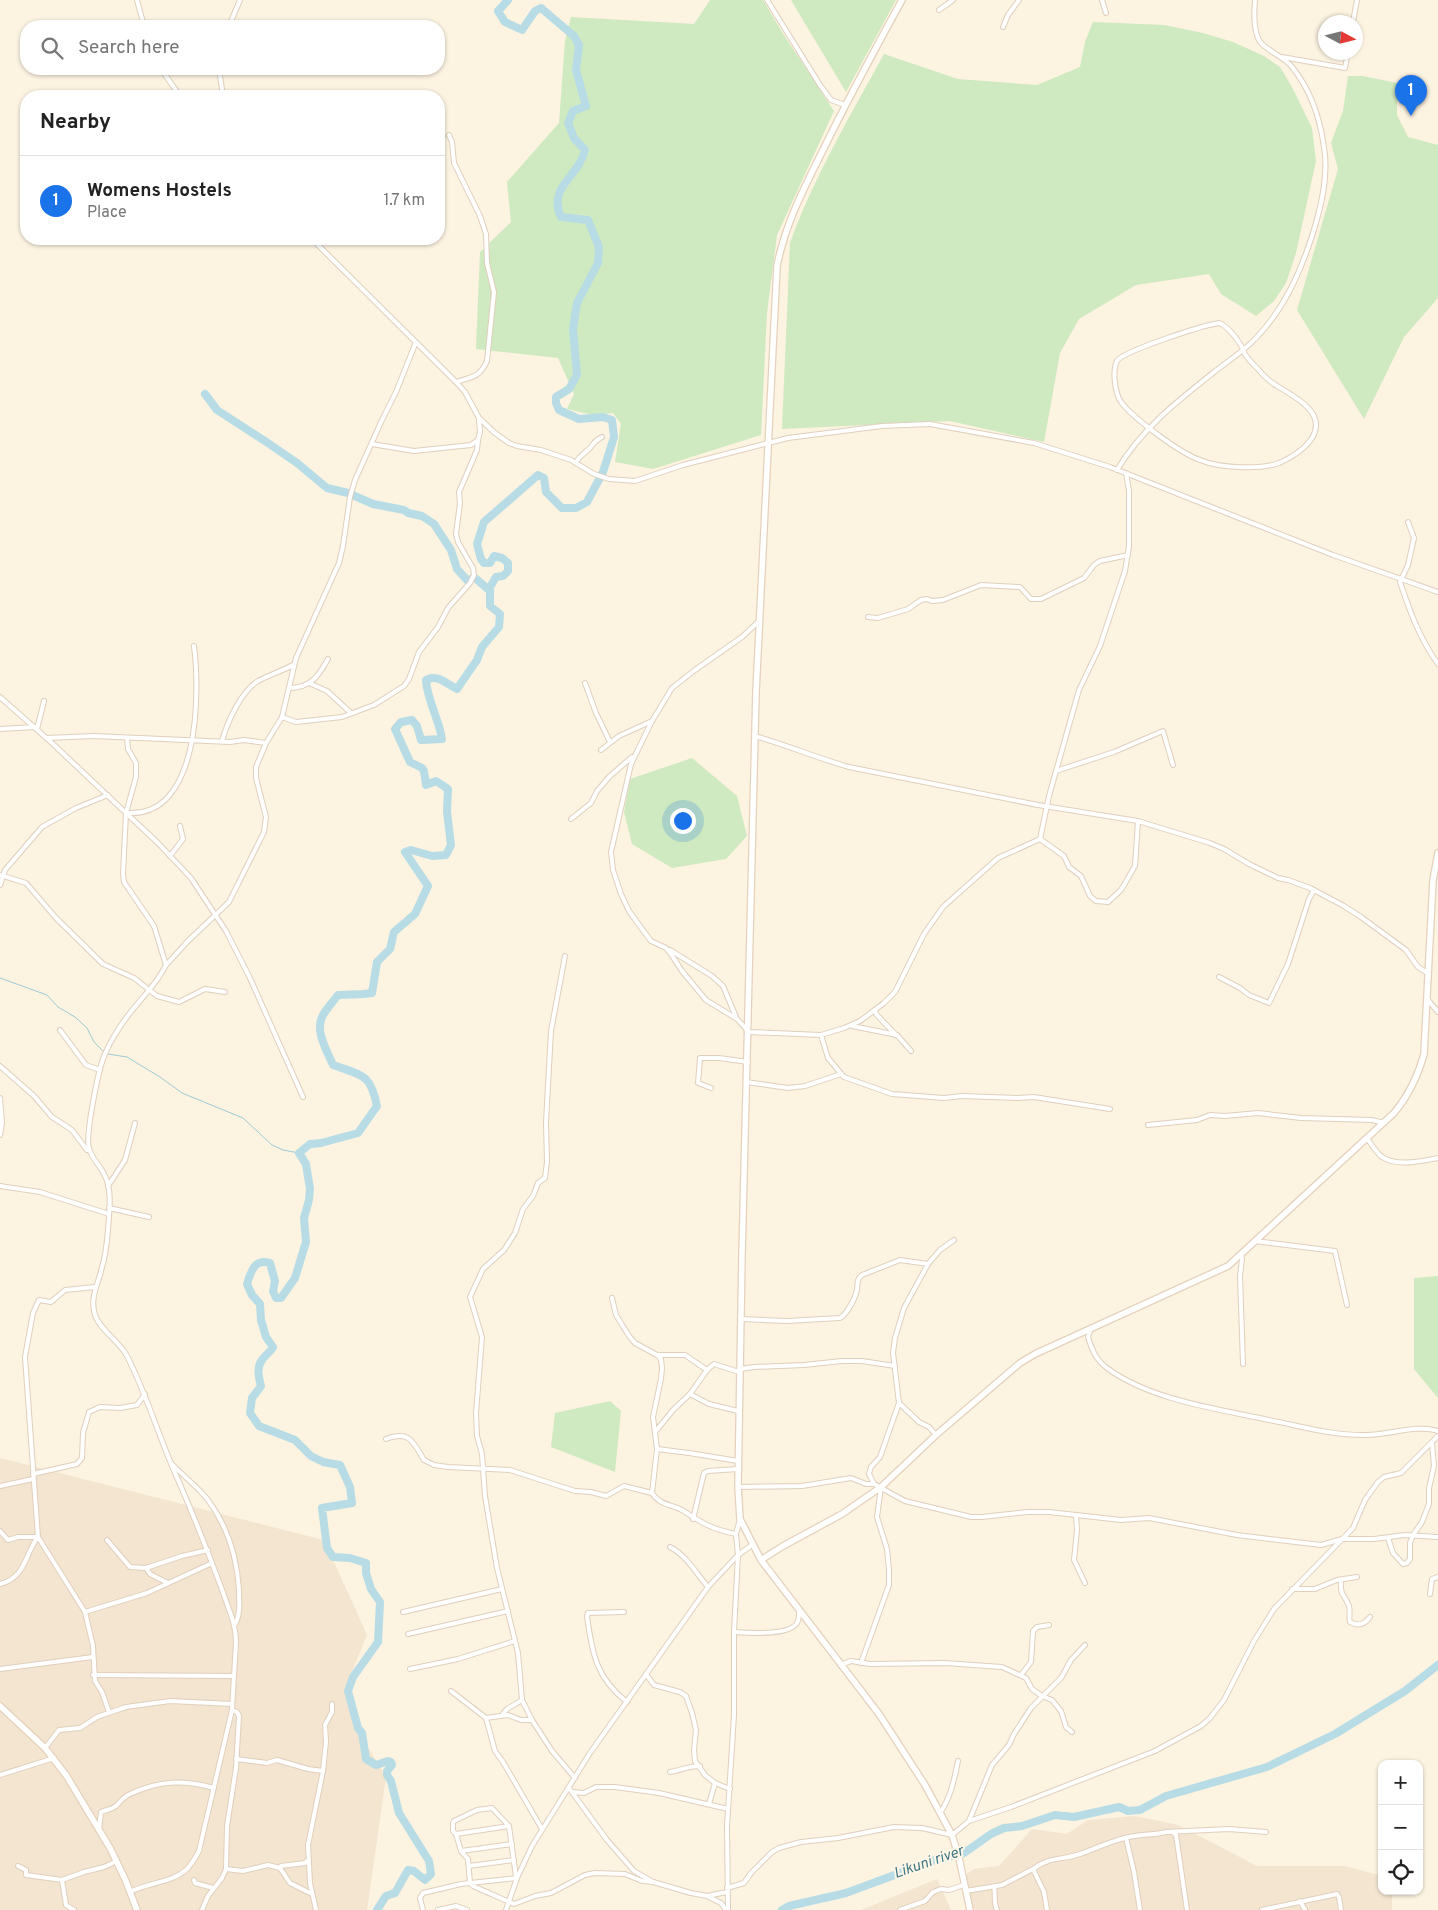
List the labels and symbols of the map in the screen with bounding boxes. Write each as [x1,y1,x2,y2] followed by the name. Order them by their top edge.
[1318,15,1363,60] north arrow
[1395,75,1427,116] pin: 1
[670,808,696,834] your location
[892,1842,968,1884] water label: Likuni river

